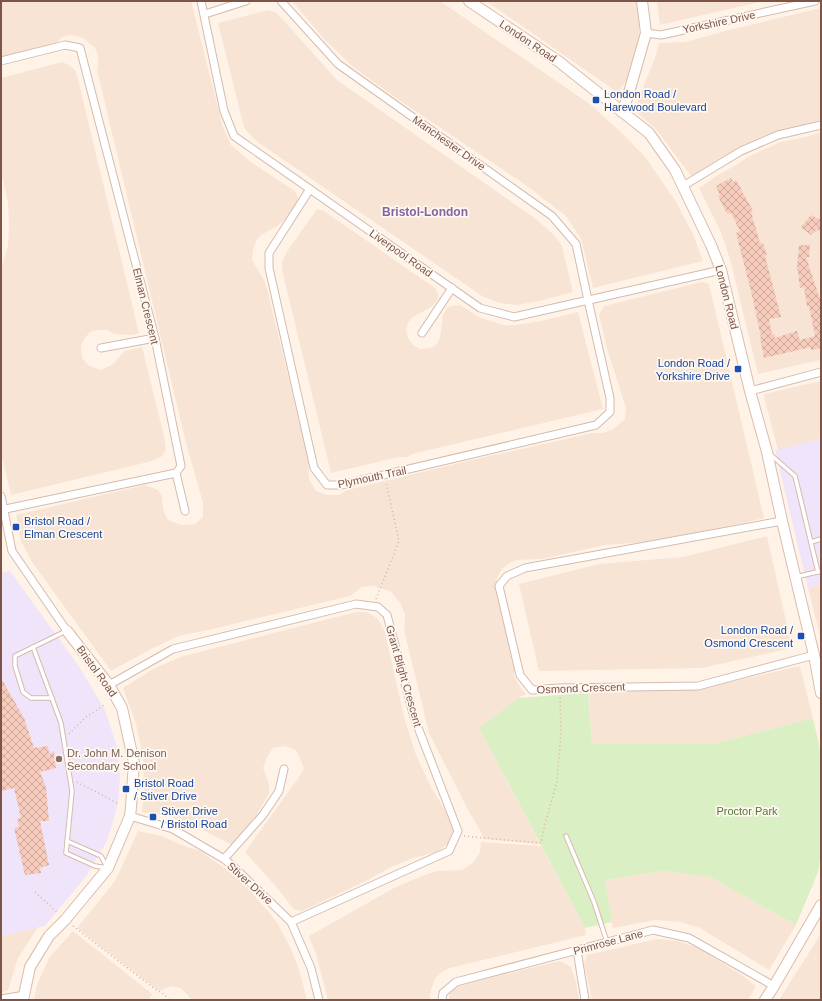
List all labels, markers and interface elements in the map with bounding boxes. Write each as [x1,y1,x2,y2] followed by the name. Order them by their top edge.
[681,8,757,36] street label: Yorkshire Drive
[497,18,559,64] street label: London Road
[604,88,707,113] place label: London Road / Harewood Boulevard
[591,95,601,105] marker: London Road / Harewood Boulevard
[410,113,488,173] street label: Manchester Drive
[382,205,468,219] district label: Bristol-London
[367,227,435,279] street label: Liverpool Road
[713,263,741,331] street label: London Road
[131,267,161,345] street label: Elman Crescent
[656,357,731,382] place label: London Road / Yorkshire Drive
[733,364,743,374] marker: London Road / Yorkshire Drive
[337,464,407,490] street label: Plymouth Trail
[24,515,102,540] place label: Bristol Road / Elman Crescent
[11,522,21,532] marker: Bristol Road / Elman Crescent
[384,624,424,728] street label: Grant Blight Crescent
[704,624,794,649] place label: London Road / Osmond Crescent
[796,631,806,641] marker: London Road / Osmond Crescent
[75,643,119,699] street label: Bristol Road
[536,680,626,696] street label: Osmond Crescent
[67,747,167,772] place label: Dr. John M. Denison Secondary School
[54,754,64,764] marker: Dr. John M. Denison Secondary School
[134,777,197,802] place label: Bristol Road / Stiver Drive
[121,784,131,794] marker: Bristol Road / Stiver Drive
[161,805,227,830] place label: Stiver Drive / Bristol Road
[716,805,778,817] park label: Proctor Park
[148,812,158,822] marker: Stiver Drive / Bristol Road
[225,860,275,906] street label: Stiver Drive
[572,927,644,957] street label: Primrose Lane

